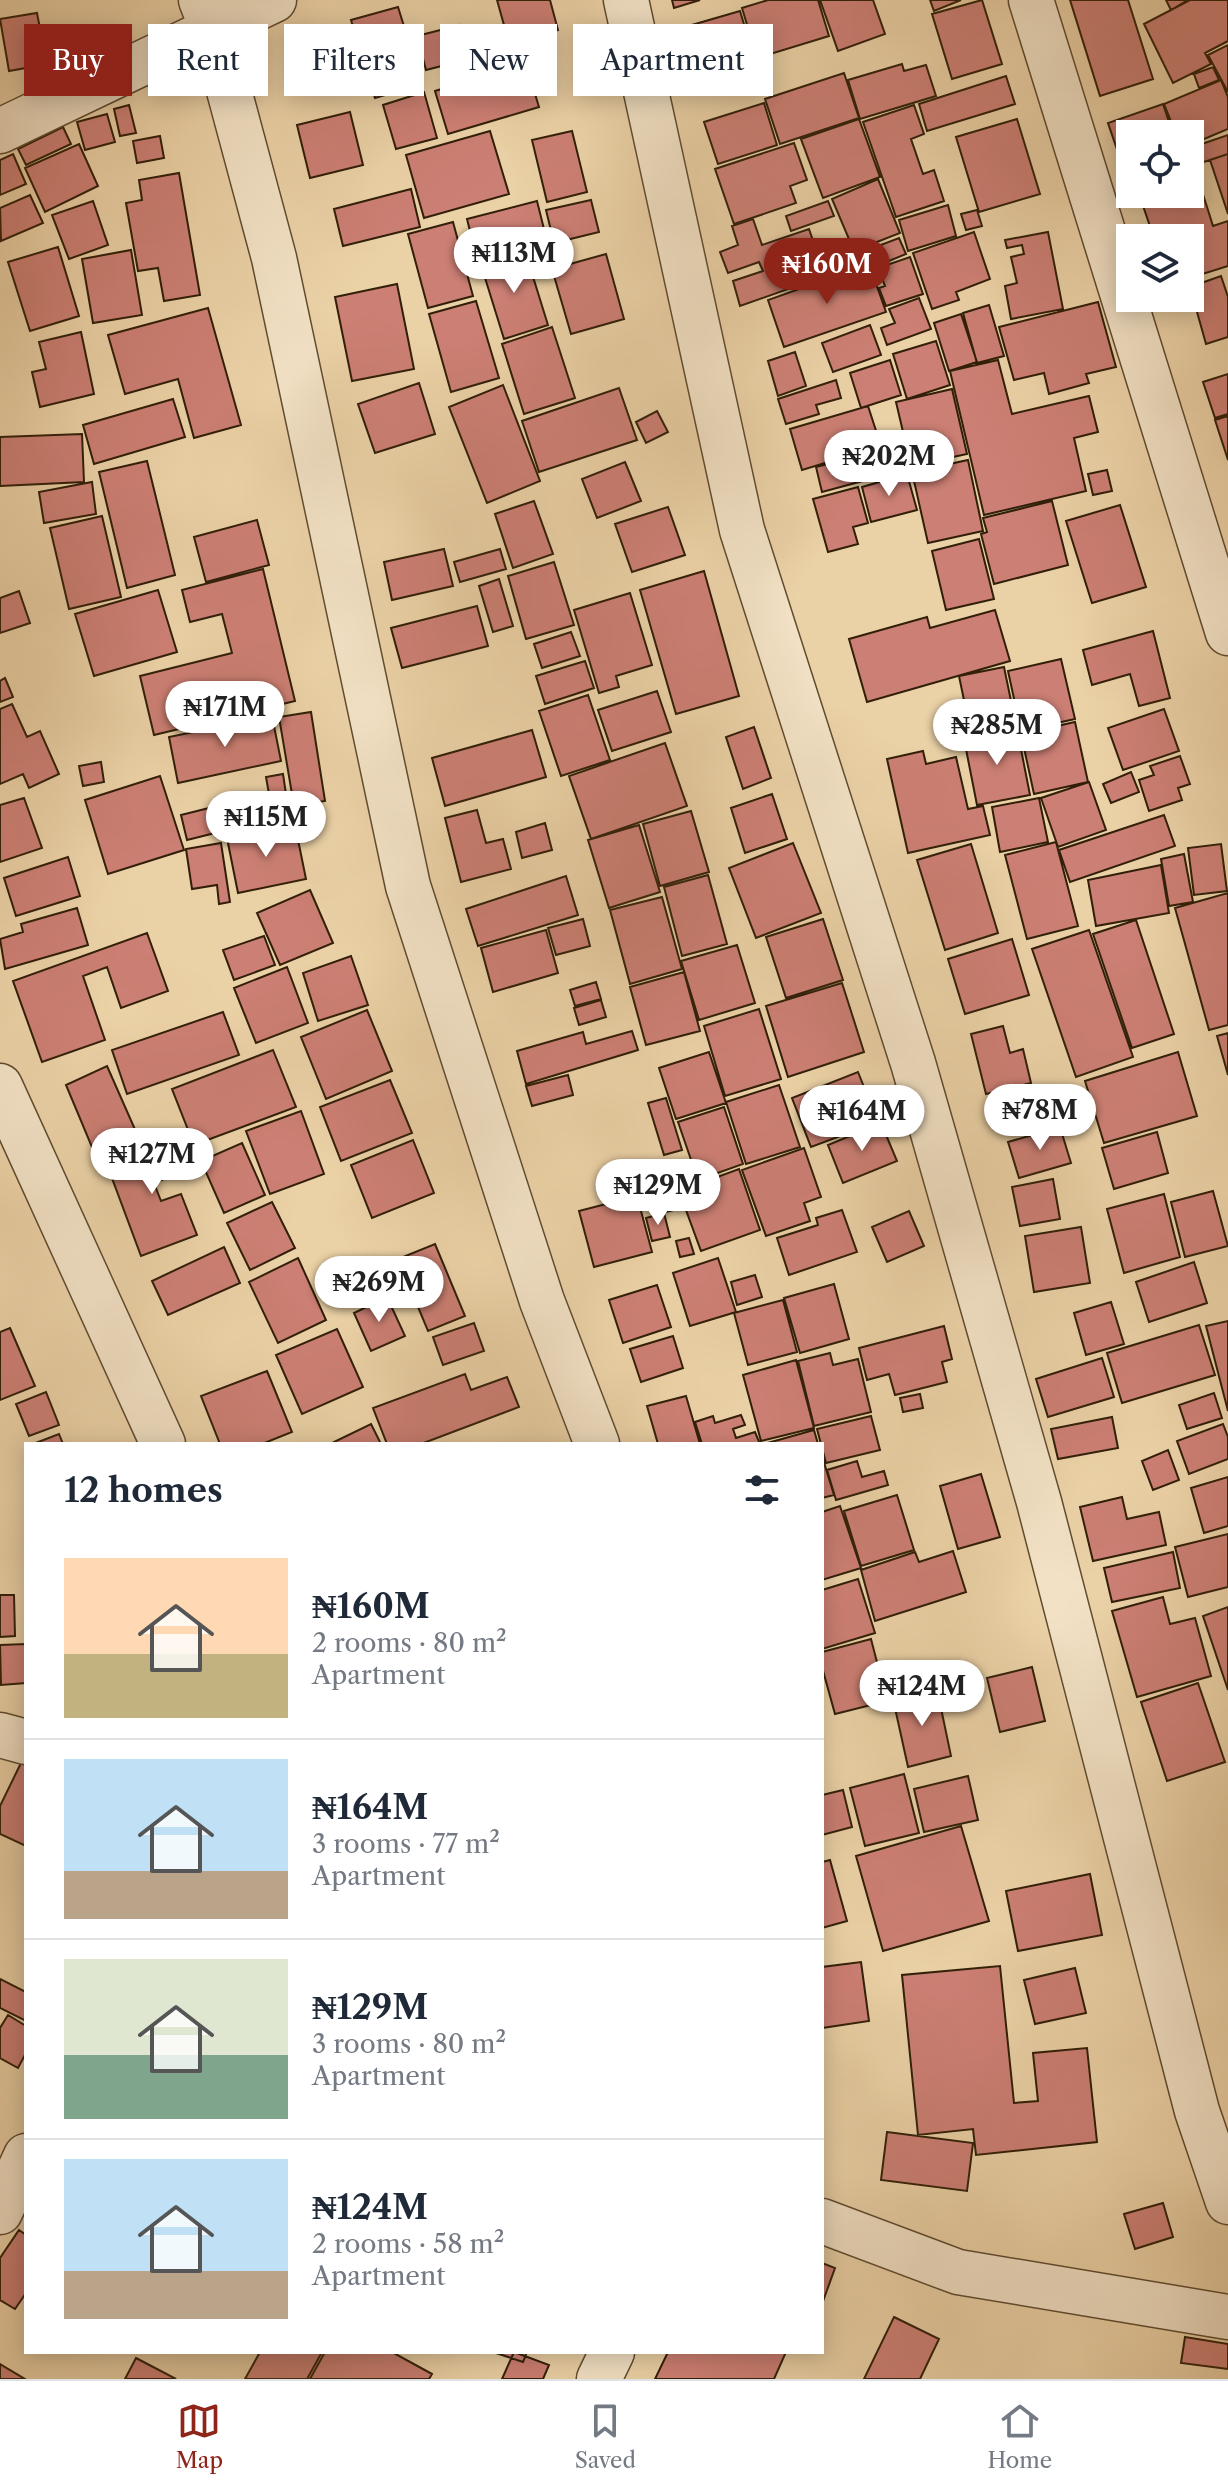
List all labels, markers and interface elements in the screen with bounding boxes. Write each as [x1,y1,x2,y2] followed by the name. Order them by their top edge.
[24,24,132,96] chip: Buy
[148,24,268,96] chip: Rent
[284,24,424,96] chip: Filters
[440,24,557,96] chip: New
[573,24,773,96] chip: Apartment
[1116,120,1204,312] map controls
[1116,120,1204,208] button: locate
[1116,224,1204,312] button: layers
[458,227,570,295] pin: ₦113M
[472,237,556,269] text: ₦113M
[771,238,883,306] pin: ₦160M
[782,248,872,280] text: ₦160M
[833,430,945,498] pin: ₦202M
[842,440,936,472] text: ₦202M
[169,681,281,749] pin: ₦171M
[183,691,267,723] text: ₦171M
[941,699,1053,767] pin: ₦285M
[951,709,1043,741] text: ₦285M
[210,791,322,859] pin: ₦115M
[224,801,308,833] text: ₦115M
[993,1084,1087,1152] pin: ₦78M
[806,1085,918,1153] pin: ₦164M
[1002,1094,1078,1126] text: ₦78M
[817,1095,907,1127] text: ₦164M
[96,1128,208,1196] pin: ₦127M
[109,1138,196,1170] text: ₦127M
[602,1159,714,1227] pin: ₦129M
[614,1169,702,1201] text: ₦129M
[323,1256,435,1324] pin: ₦269M
[333,1266,425,1298] text: ₦269M
[740,1468,784,1512] icon: filters
[64,1469,223,1511] text: 12 homes
[312,1585,430,1627] text: ₦160M
[128,1590,224,1686] icon: home
[312,1627,507,1659] text: 2 rooms · 80 m²
[312,1659,445,1691] text: Apartment
[866,1660,978,1728] pin: ₦124M
[878,1670,966,1702] text: ₦124M
[312,1786,428,1828] text: ₦164M
[128,1791,224,1887] icon: home
[312,1828,500,1860] text: 3 rooms · 77 m²
[312,1860,445,1892] text: Apartment
[312,1986,428,2028] text: ₦129M
[128,1991,224,2087] icon: home
[312,2028,506,2060] text: 3 rooms · 80 m²
[312,2060,445,2092] text: Apartment
[312,2186,428,2228] text: ₦124M
[128,2191,224,2287] icon: home
[312,2228,504,2260] text: 2 rooms · 58 m²
[312,2260,445,2292] text: Apartment
[176,2399,223,2474] tab: Map
[575,2399,636,2474] tab: Saved
[988,2399,1052,2474] tab: Home

